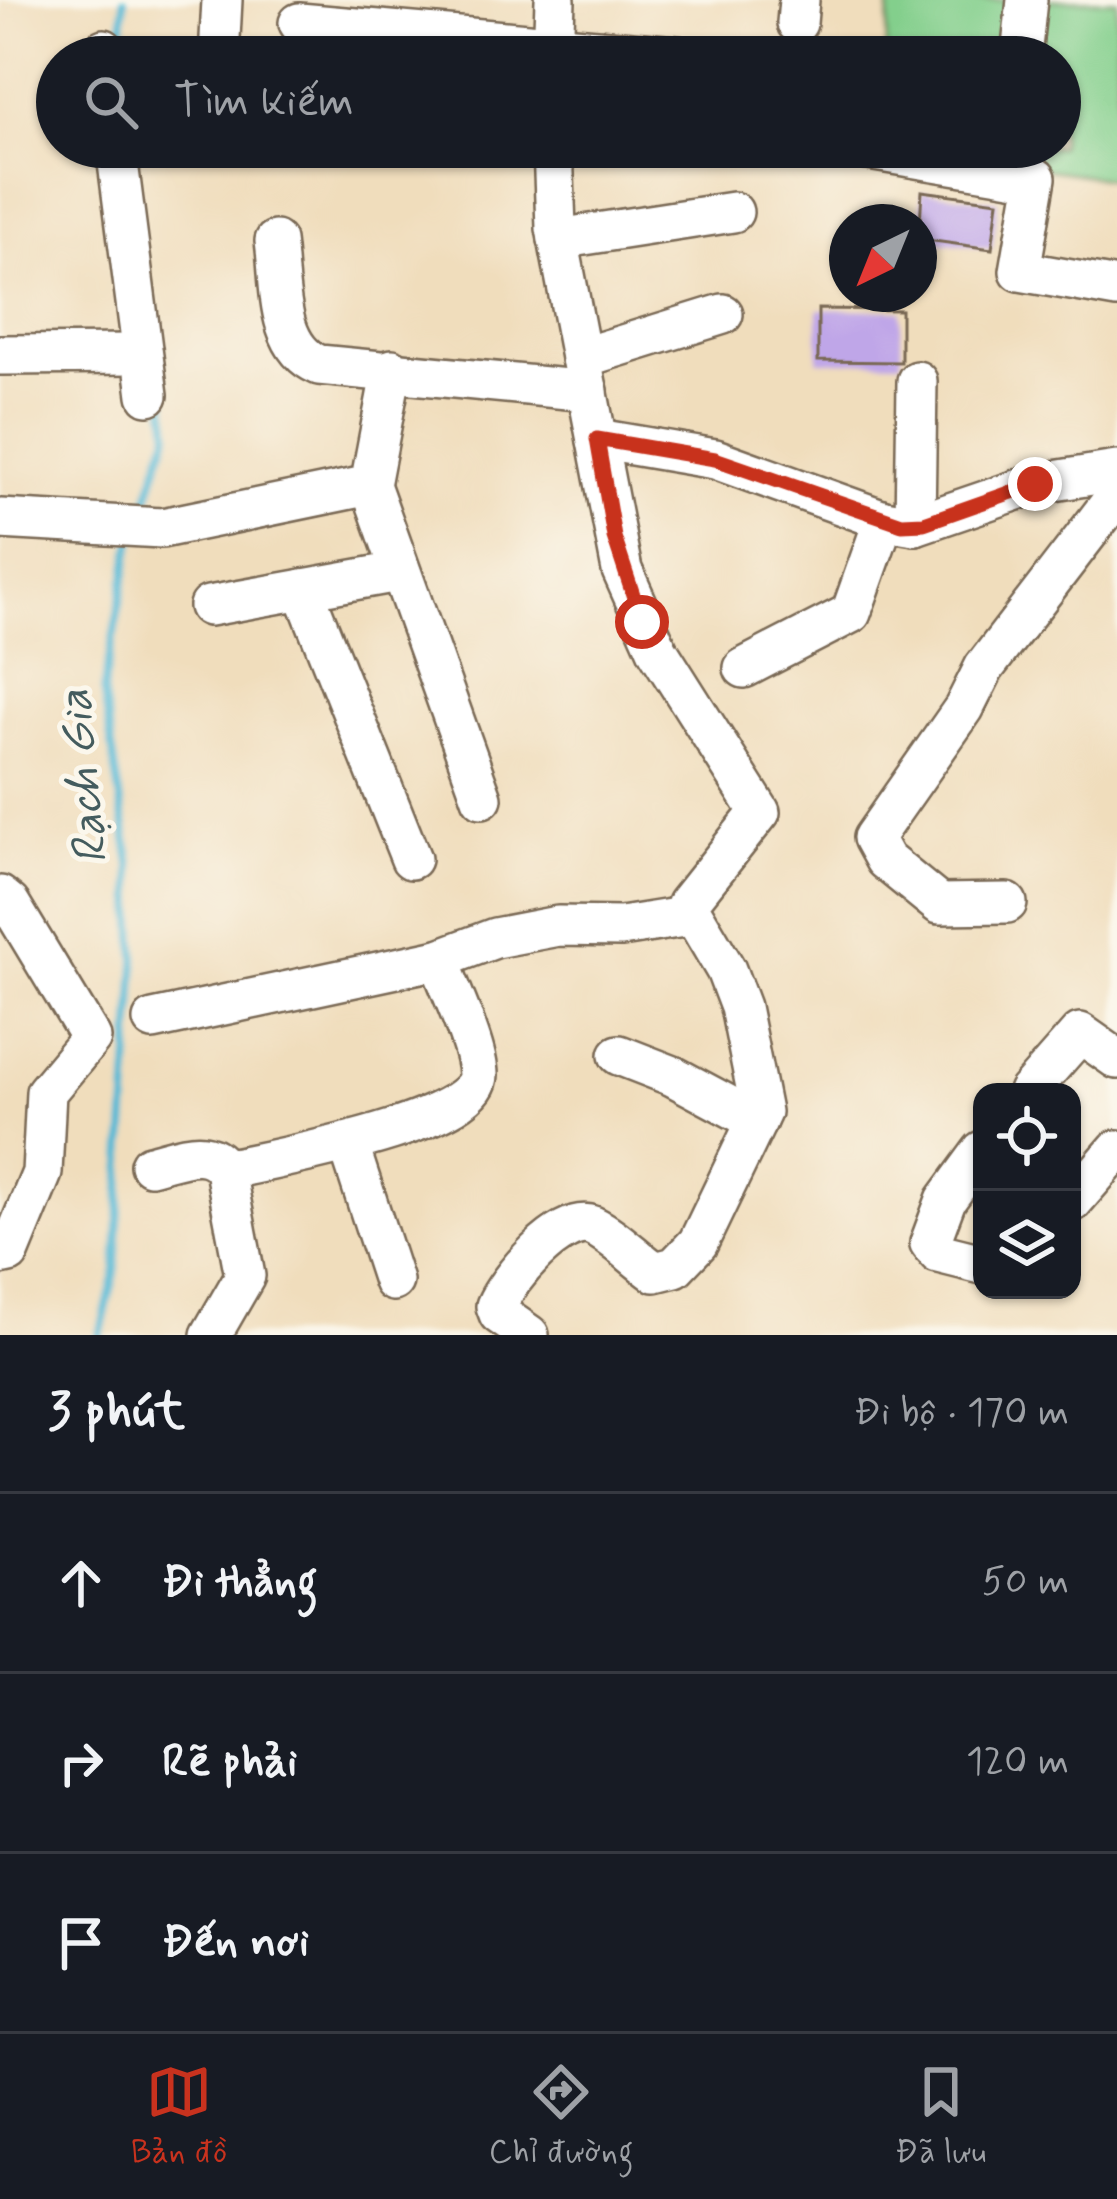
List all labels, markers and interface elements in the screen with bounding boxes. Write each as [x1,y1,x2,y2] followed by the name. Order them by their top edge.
[36,36,1081,168] search box
[78,69,144,135] icon: search
[174,73,354,132] text: Tìm kiếm
[829,204,937,312] north arrow
[1008,457,1062,511] route end
[615,595,669,649] route start
[44,687,124,867] water label: Rạch Gia
[973,1083,1081,1299] map controls
[973,1083,1081,1191] button: locate
[973,1191,1081,1299] button: layers
[48,1380,185,1446] text: 3 phút
[854,1388,1069,1439] text: Đi bộ · 170 m
[48,1550,114,1616] icon: ahead
[162,1553,318,1612] text: Đi thẳng
[982,1557,1069,1608] text: 50 m
[48,1730,114,1796] icon: right
[162,1733,297,1792] text: Rẽ phải
[966,1737,1069,1788] text: 120 m
[48,1910,114,1976] icon: arrive
[162,1913,309,1972] text: Đến nơi
[131,2059,227,2175] tab: Bản đồ
[489,2059,633,2175] tab: Chỉ đường
[895,2059,986,2175] tab: Đã lưu

